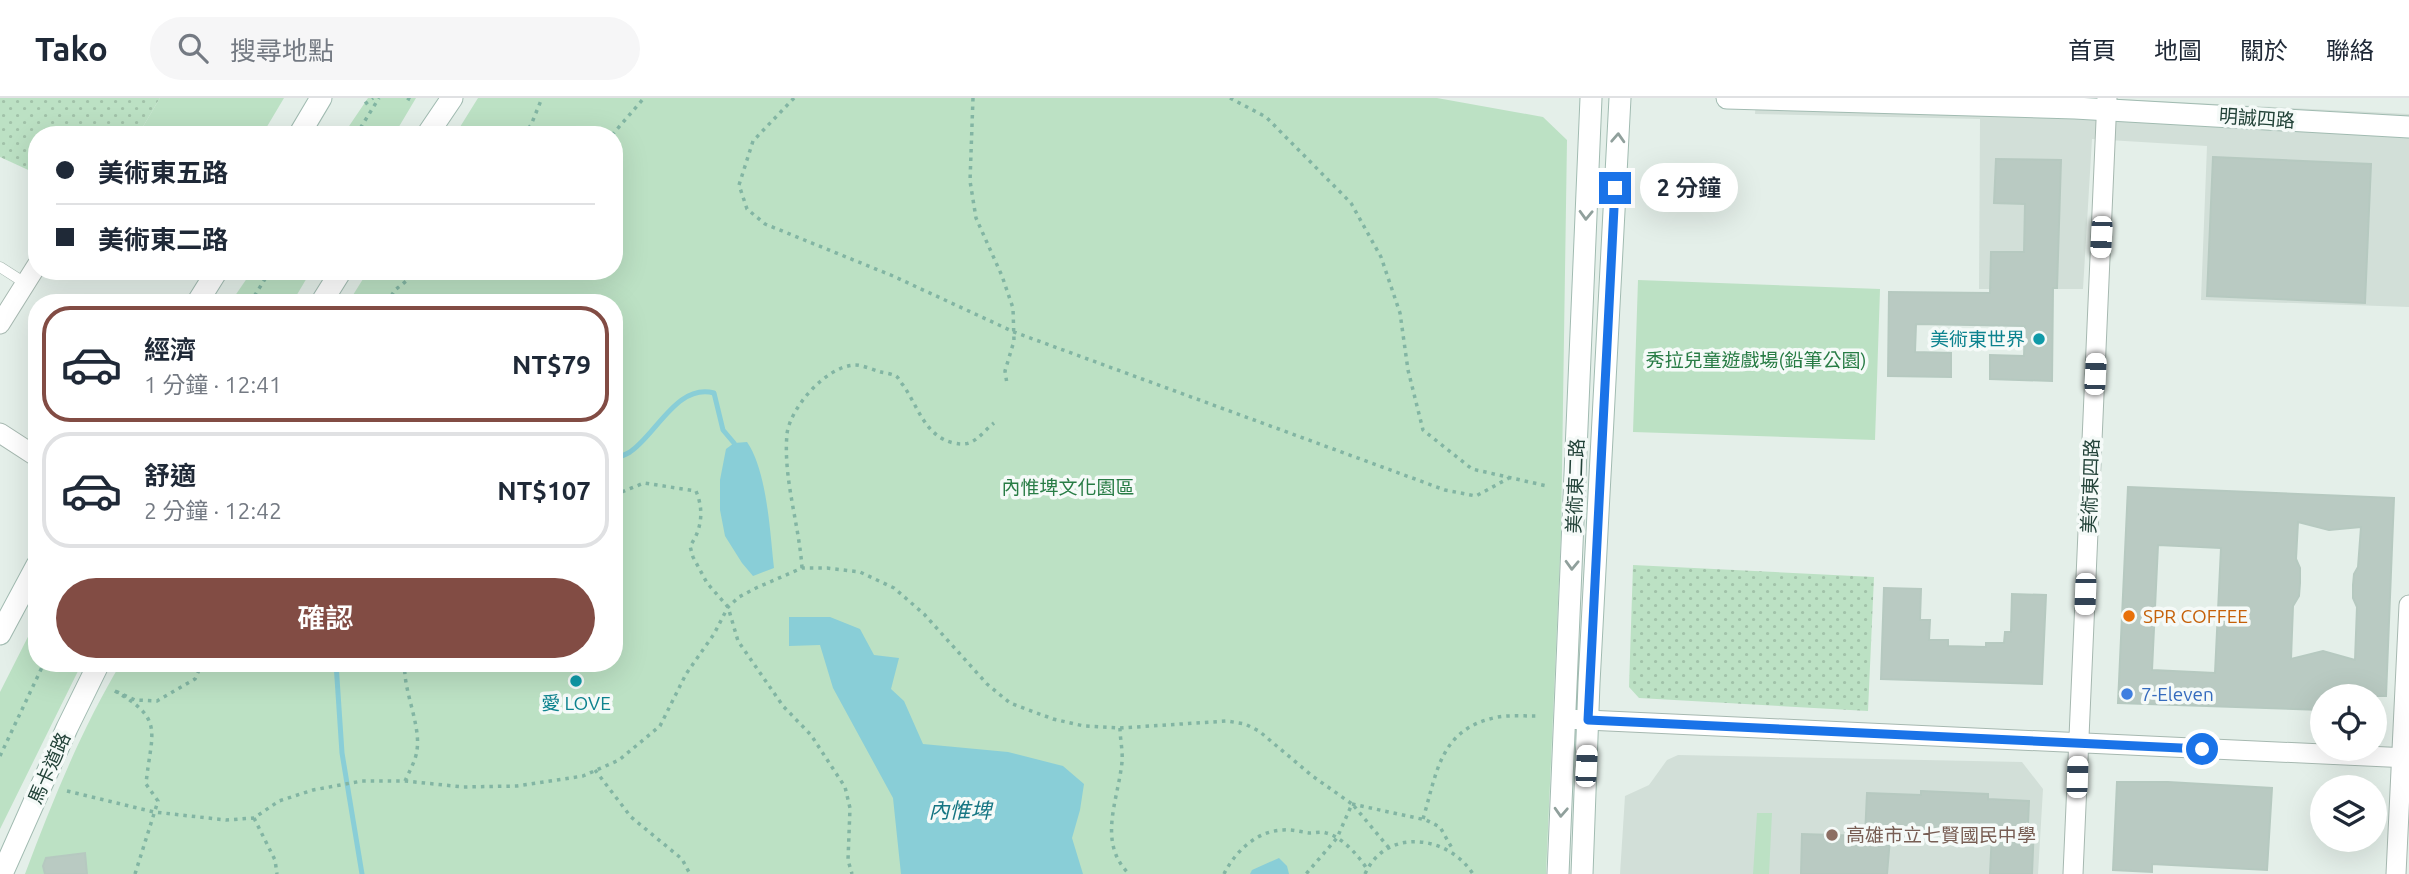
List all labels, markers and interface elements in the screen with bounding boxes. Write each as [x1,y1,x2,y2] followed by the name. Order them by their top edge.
[150,17,640,80] search box
[174,29,212,67] icon: search
[35,30,108,67] text: Tako
[230,36,334,65] text: 搜尋地點
[2068,37,2116,64] text: 首頁
[2154,37,2202,64] text: 地圖
[2240,37,2288,64] text: 關於
[2326,37,2374,64] text: 聯絡
[2218,104,2296,132] street label: 明誠四路
[1610,133,1625,144] one-way arrow
[98,158,228,187] text: 美術東五路
[1640,164,1738,212] callout: 2 分鐘
[1599,172,1631,204] route end
[1657,175,1721,200] text: 2 分鐘
[1579,210,1594,221] one-way arrow
[2090,215,2113,259] car
[98,225,228,254] text: 美術東二路
[1930,328,2025,350] place label: 美術東世界
[2031,331,2047,347] marker: 美術東世界
[60,333,123,396] icon: car
[144,335,196,364] text: 經濟
[1646,349,1866,371] park label: 秀拉兒童遊戲場(鉛筆公園)
[512,350,591,379] text: NT$79
[2084,352,2107,396] car
[144,372,282,397] text: 1 分鐘 · 12:41
[1562,438,1588,534] street label: 美術東二路
[2077,438,2103,534] street label: 美術東四路
[60,459,123,522] icon: car
[144,461,196,490] text: 舒適
[497,476,591,505] text: NT$107
[1001,476,1135,498] park label: 內惟埤文化園區
[144,498,282,523] text: 2 分鐘 · 12:42
[1564,560,1579,571] one-way arrow
[2074,573,2097,615] car
[56,578,595,658] button: 確認
[2143,605,2248,627] place label: SPR COFFEE
[2121,608,2137,624] marker: SPR COFFEE
[568,673,584,689] marker: 愛 LOVE
[2141,683,2214,705] place label: 7-Eleven
[2310,684,2387,852] map controls
[2310,684,2387,761] button: locate
[2119,686,2135,702] marker: 7-Eleven
[541,692,611,714] place label: 愛 LOVE
[23,729,75,807] street label: 馬卡道路
[2186,733,2218,765] route start
[1575,744,1598,788] car
[2066,756,2089,798] car
[2310,775,2387,852] button: layers
[929,798,994,822] water label: 內惟埤
[1553,807,1568,818] one-way arrow
[1846,824,2036,846] place label: 高雄市立七賢國民中學
[1824,827,1840,843] marker: 高雄市立七賢國民中學

